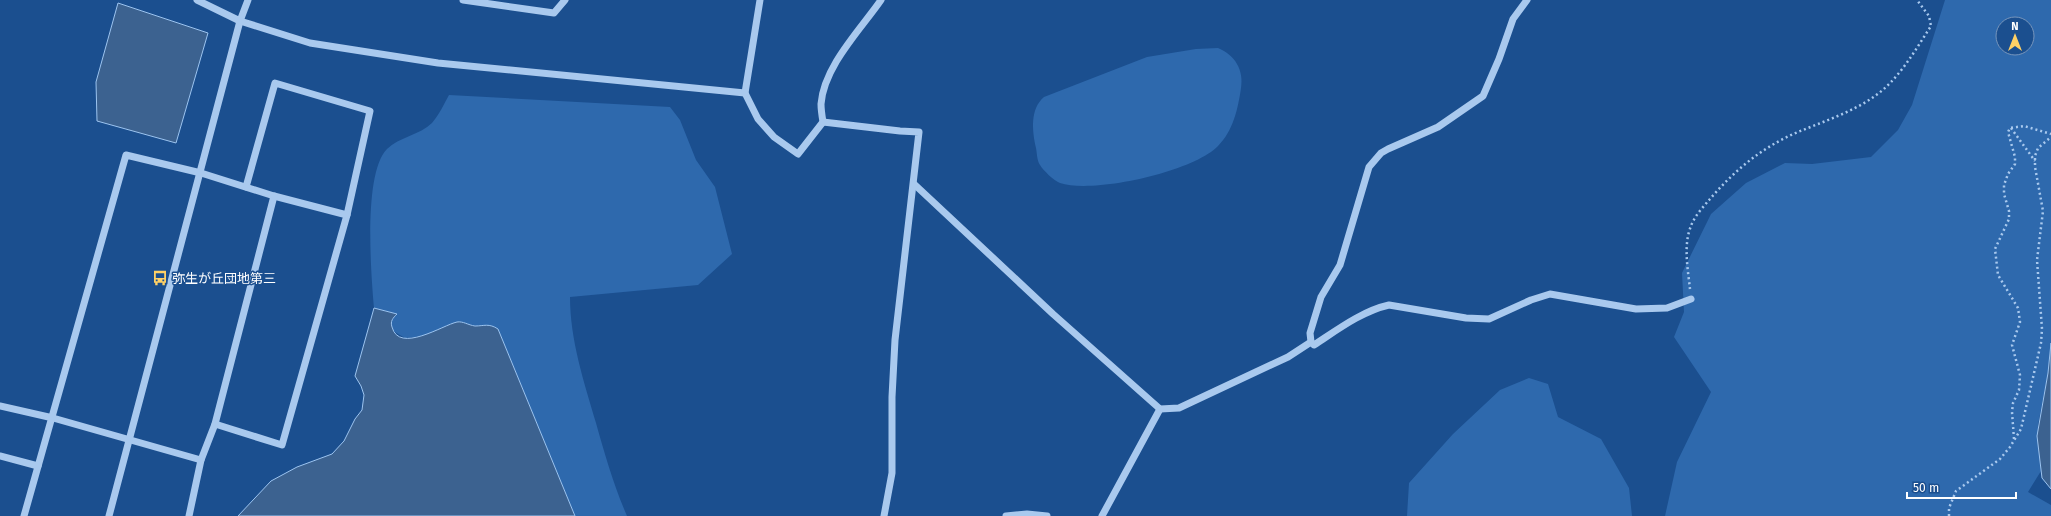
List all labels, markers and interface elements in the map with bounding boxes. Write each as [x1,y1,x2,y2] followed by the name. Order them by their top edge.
[1995,16,2035,56] north arrow
[2011,20,2019,33] text: N
[151,269,169,287] bus stop icon: 弥生が丘団地第三
[172,271,276,286] place label: 弥生が丘団地第三
[1907,474,2016,500] scale bar
[1913,481,1939,495] text: 50 m

